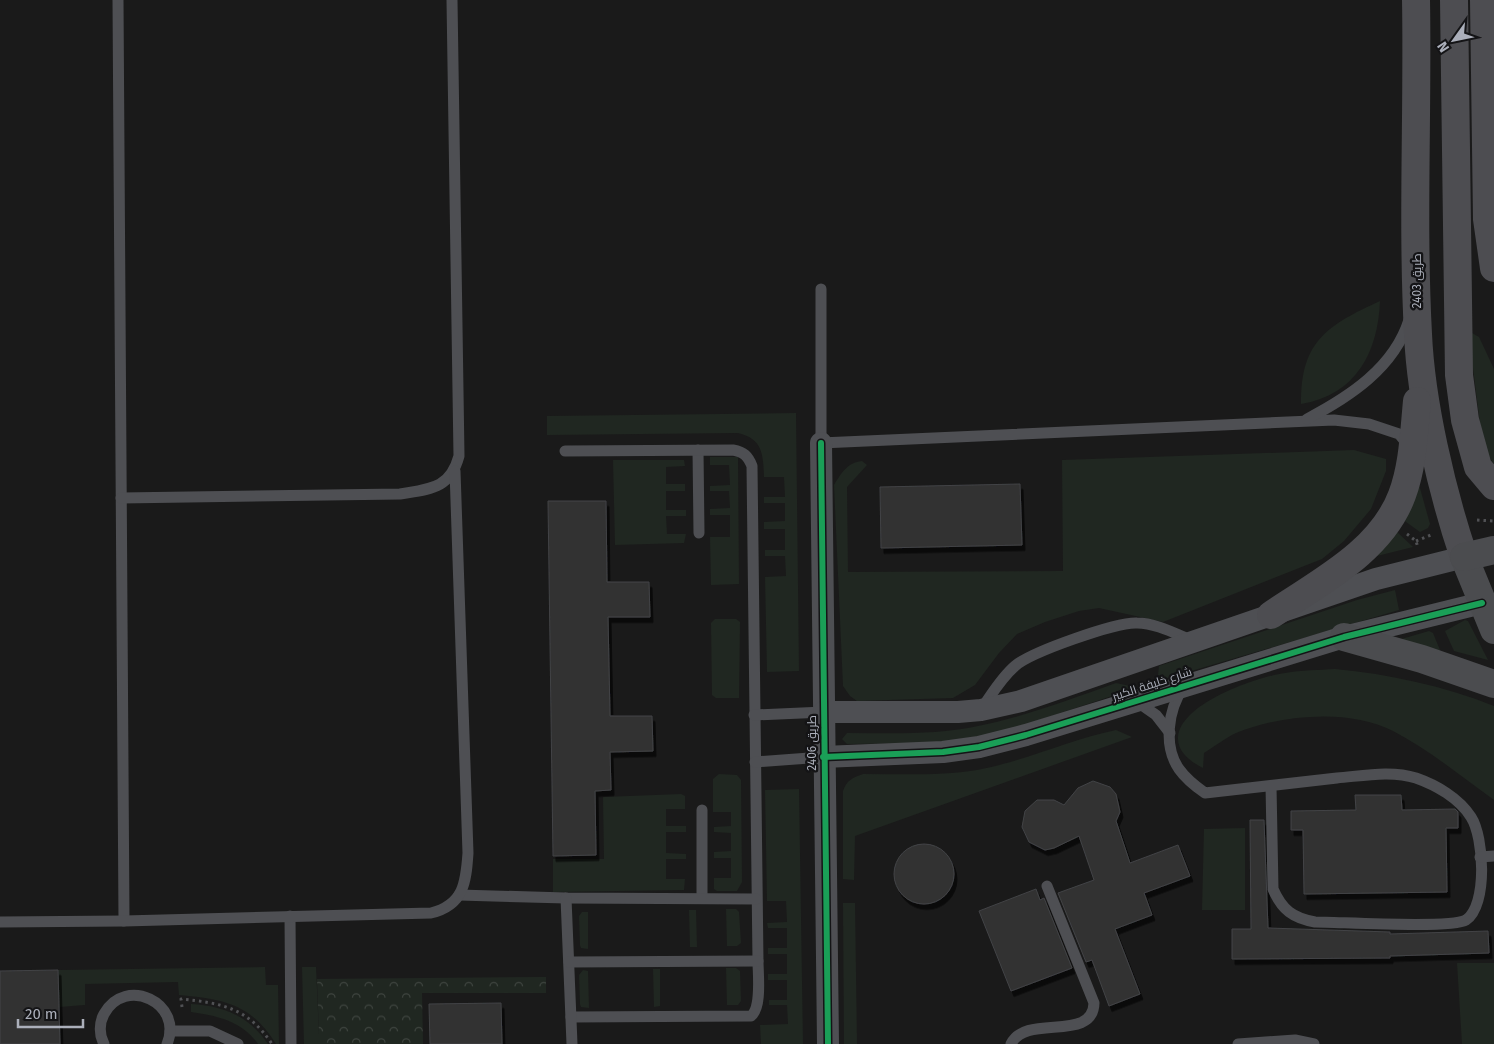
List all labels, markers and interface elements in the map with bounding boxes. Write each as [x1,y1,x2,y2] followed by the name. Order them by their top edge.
[1429,15,1479,65] north arrow
[1434,38,1453,55] text: N
[1410,253,1424,309] street label: طريق 2403
[1109,664,1194,705] street label: شارع خليفة الكبير
[805,715,819,771] street label: طريق 2406
[18,996,82,1028] scale bar
[25,1005,58,1023] text: 20 m

